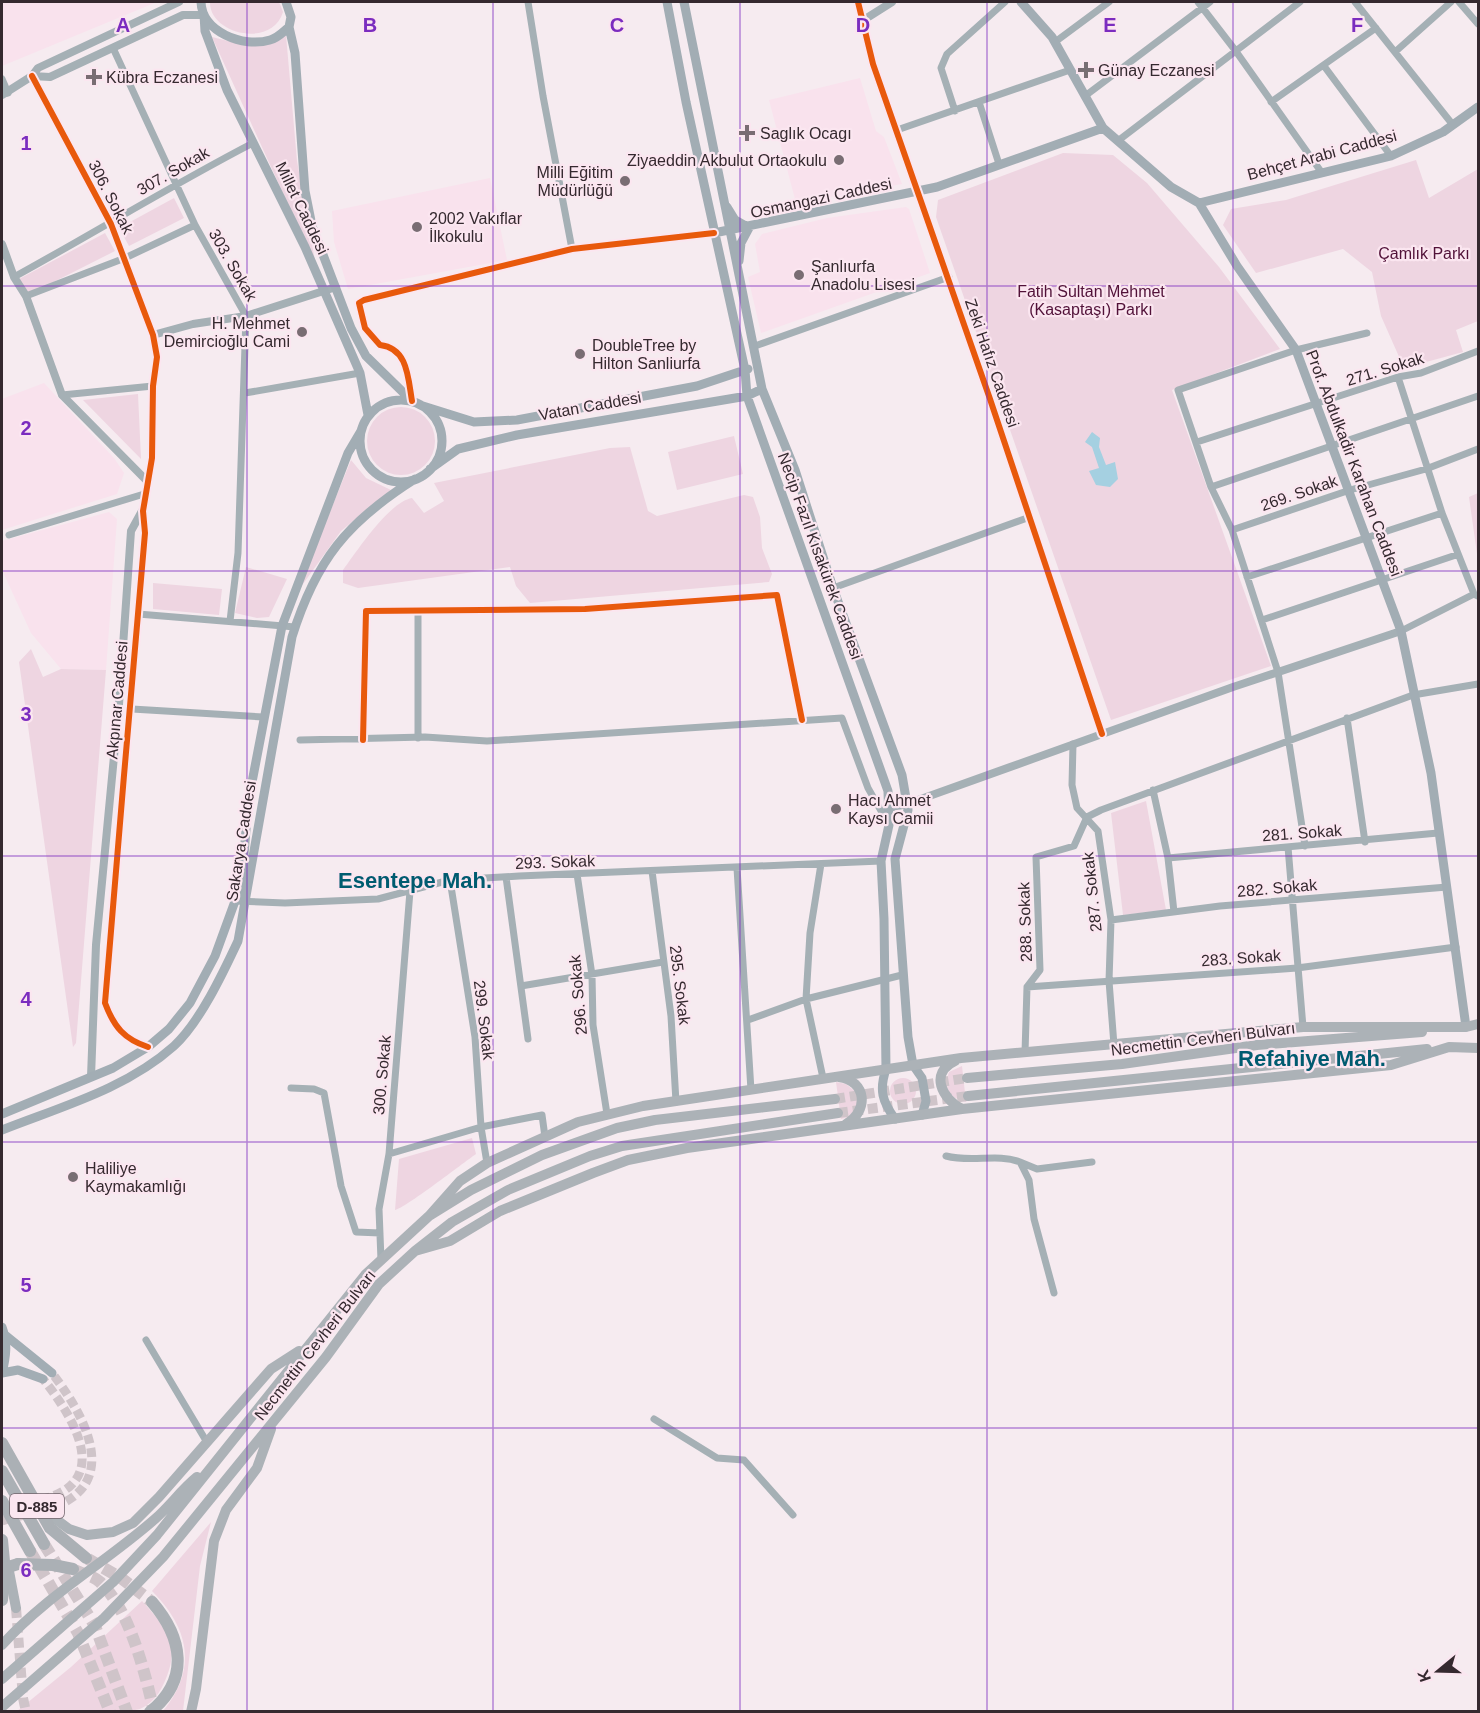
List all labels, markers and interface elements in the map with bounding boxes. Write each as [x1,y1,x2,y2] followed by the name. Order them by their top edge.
[116,14,130,36] text: A
[363,14,377,36] text: B
[610,14,624,36] text: C
[856,14,870,36] text: D
[1103,14,1117,36] text: E
[1351,14,1363,36] text: F
[1098,62,1215,79] place label: Günay Eczanesi
[1079,63,1093,77] marker: Günay Eczanesi
[106,69,218,86] place label: Kübra Eczanesi
[87,70,101,84] marker: Kübra Eczanesi
[738,124,756,142] marker: Saglık Ocagı
[760,125,852,142] place label: Saglık Ocagı
[1245,127,1399,183] street label: Behçet Arabi Caddesi
[20,132,32,154] text: 1
[134,143,213,198] street label: 307. Sokak
[627,152,827,169] place label: Ziyaeddin Akbulut Ortaokulu
[832,153,846,167] marker: Ziyaeddin Akbulut Ortaokulu
[85,157,137,237] street label: 306. Sokak
[272,159,332,257] street label: Millet Caddesi
[537,164,613,199] place label: Milli Eğitim Müdürlüğü
[618,174,632,188] marker: Milli Eğitim Müdürlüğü
[749,175,893,221] street label: Osmangazi Caddesi
[429,210,523,245] place label: 2002 Vakıflar İlkokulu
[410,220,424,234] marker: 2002 Vakıflar İlkokulu
[206,226,261,305] street label: 303. Sokak
[1378,245,1470,262] park label: Çamlık Parkı
[811,258,915,293] place label: Şanlıurfa Anadolu Lisesi
[792,268,806,282] marker: Şanlıurfa Anadolu Lisesi
[1017,283,1165,318] park label: Fatih Sultan Mehmet (Kasaptaşı) Parkı
[962,296,1022,430] street label: Zeki Hafız Caddesi
[164,315,291,350] place label: H. Mehmet Demircioğlu Cami
[295,325,309,339] marker: H. Mehmet Demircioğlu Cami
[592,337,701,372] place label: DoubleTree by Hilton Sanliurfa
[573,347,587,361] marker: DoubleTree by Hilton Sanliurfa
[1303,347,1405,579] street label: Prof. Abdulkadir Karahan Caddesi
[1344,349,1427,389] street label: 271. Sokak
[537,389,643,423] street label: Vatan Caddesi
[20,417,32,439] text: 2
[775,450,865,662] street label: Necip Fazıl Kısakürek Caddesi
[1258,472,1341,514] street label: 269. Sokak
[103,640,131,760] street label: Akpınar Caddesi
[20,703,32,725] text: 3
[223,779,259,903] street label: Sakarya Caddesi
[848,792,933,827] place label: Hacı Ahmet Kaysı Camii
[829,802,843,816] marker: Hacı Ahmet Kaysı Camii
[1261,822,1344,844] street label: 281. Sokak
[1079,850,1105,933] street label: 287. Sokak
[515,852,596,872] street label: 293. Sokak
[338,868,492,893] district label: Esentepe Mah.
[1236,876,1319,900] street label: 282. Sokak
[1015,881,1035,962] street label: 288. Sokak
[667,944,693,1027] street label: 295. Sokak
[1200,947,1283,969] street label: 283. Sokak
[566,953,590,1036] street label: 296. Sokak
[471,979,497,1062] street label: 299. Sokak
[20,988,32,1010] text: 4
[1110,1019,1296,1059] street label: Necmettin Cevheri Bulvarı
[370,1033,394,1116] street label: 300. Sokak
[1238,1046,1386,1071] district label: Refahiye Mah.
[85,1160,186,1195] place label: Haliliye Kaymakamlığı
[66,1170,80,1184] marker: Haliliye Kaymakamlığı
[251,1267,379,1423] street label: Necmettin Cevheri Bulvarı
[20,1274,32,1296] text: 5
[10,1494,64,1518] road number: D-885
[20,1559,32,1581] text: 6
[1408,1641,1468,1701] north arrow
[1414,1667,1434,1684] text: K

